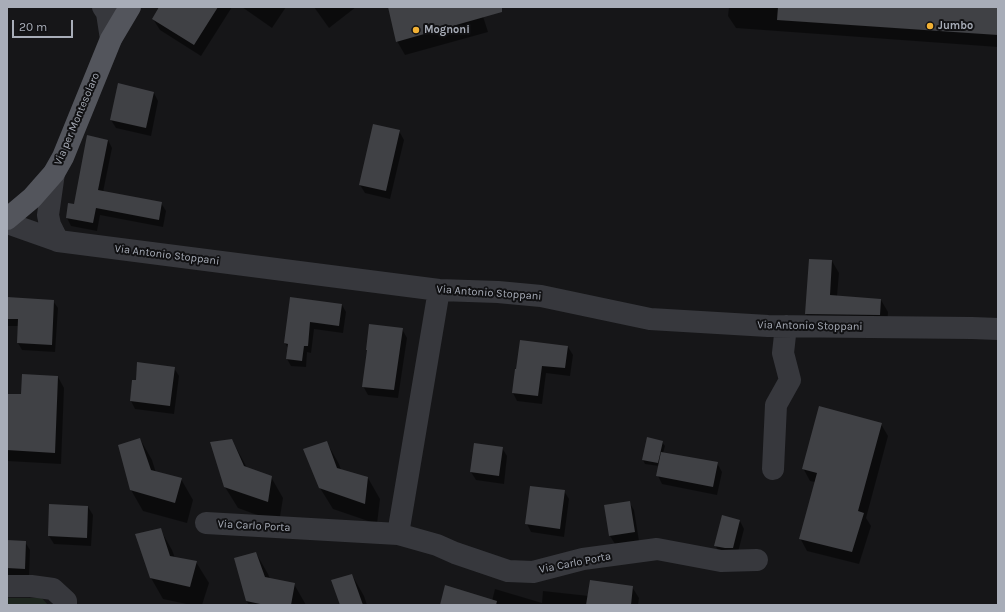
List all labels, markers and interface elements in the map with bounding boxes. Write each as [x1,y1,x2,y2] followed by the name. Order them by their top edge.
[14,12,75,38] scale bar
[938,19,973,33] place label: Jumbo
[19,20,47,34] text: 20 m
[925,21,935,31] marker: Jumbo
[424,23,470,37] place label: Mognoni
[411,25,421,35] marker: Mognoni
[51,71,103,167] street label: Via per Montesolaro
[114,242,220,268] street label: Via Antonio Stoppani
[436,283,542,303] street label: Via Antonio Stoppani
[757,318,863,334] street label: Via Antonio Stoppani
[217,518,291,534] street label: Via Carlo Porta
[538,550,612,576] street label: Via Carlo Porta

